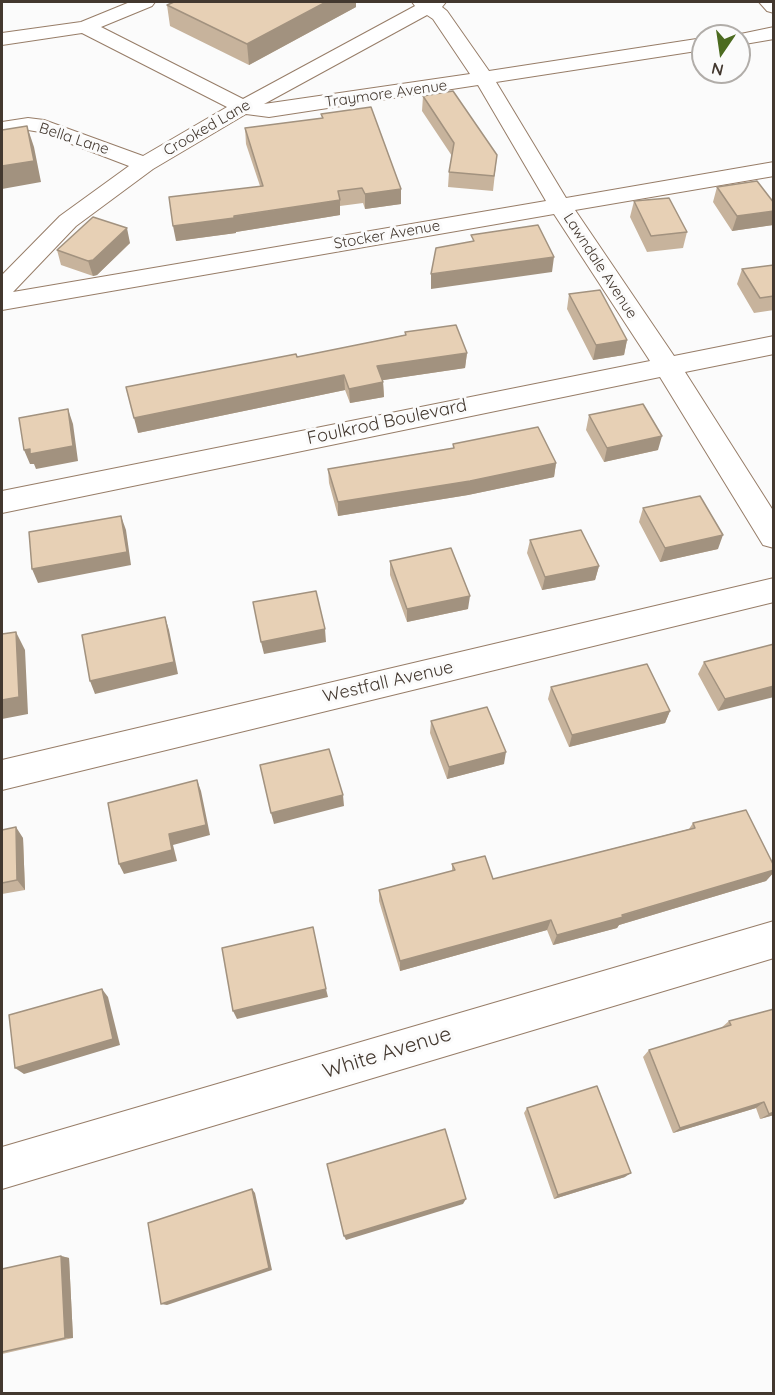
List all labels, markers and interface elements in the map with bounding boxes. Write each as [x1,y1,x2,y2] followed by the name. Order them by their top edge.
[691,24,751,84] north arrow
[709,59,725,81] text: N
[324,76,448,112] street label: Traymore Avenue
[161,96,253,160] street label: Crooked Lane
[37,119,111,159] street label: Bella Lane
[559,210,641,322] street label: Lawndale Avenue
[332,217,442,253] street label: Stocker Avenue
[305,395,469,449] street label: Foulkrod Boulevard
[321,656,455,708] street label: Westfall Avenue
[320,1021,454,1085] street label: White Avenue

